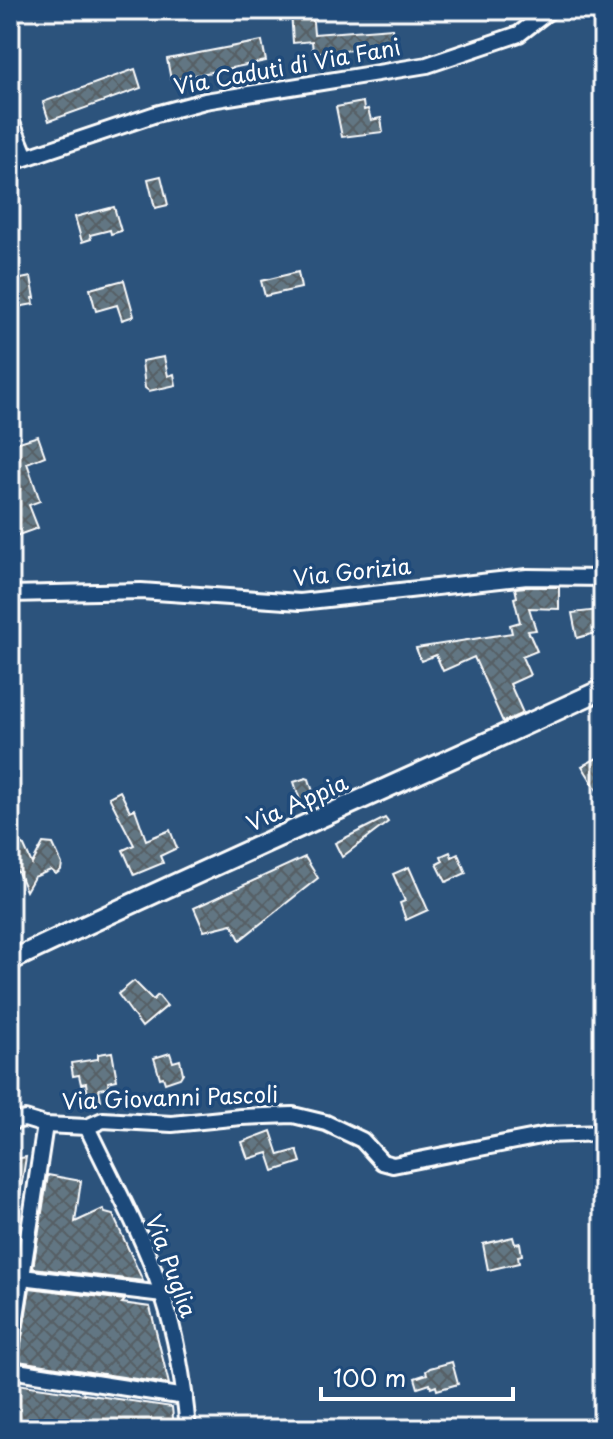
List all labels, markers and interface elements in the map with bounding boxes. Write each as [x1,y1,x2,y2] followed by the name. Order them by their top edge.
[171,29,403,102] street label: Via Caduti di Via Fani
[291,548,413,593] street label: Via Gorizia
[240,765,353,839] street label: Via Appia
[61,1076,279,1117] street label: Via Giovanni Pascoli
[139,1209,207,1322] street label: Via Puglia
[321,1351,513,1401] scale bar
[333,1359,406,1395] text: 100 m

